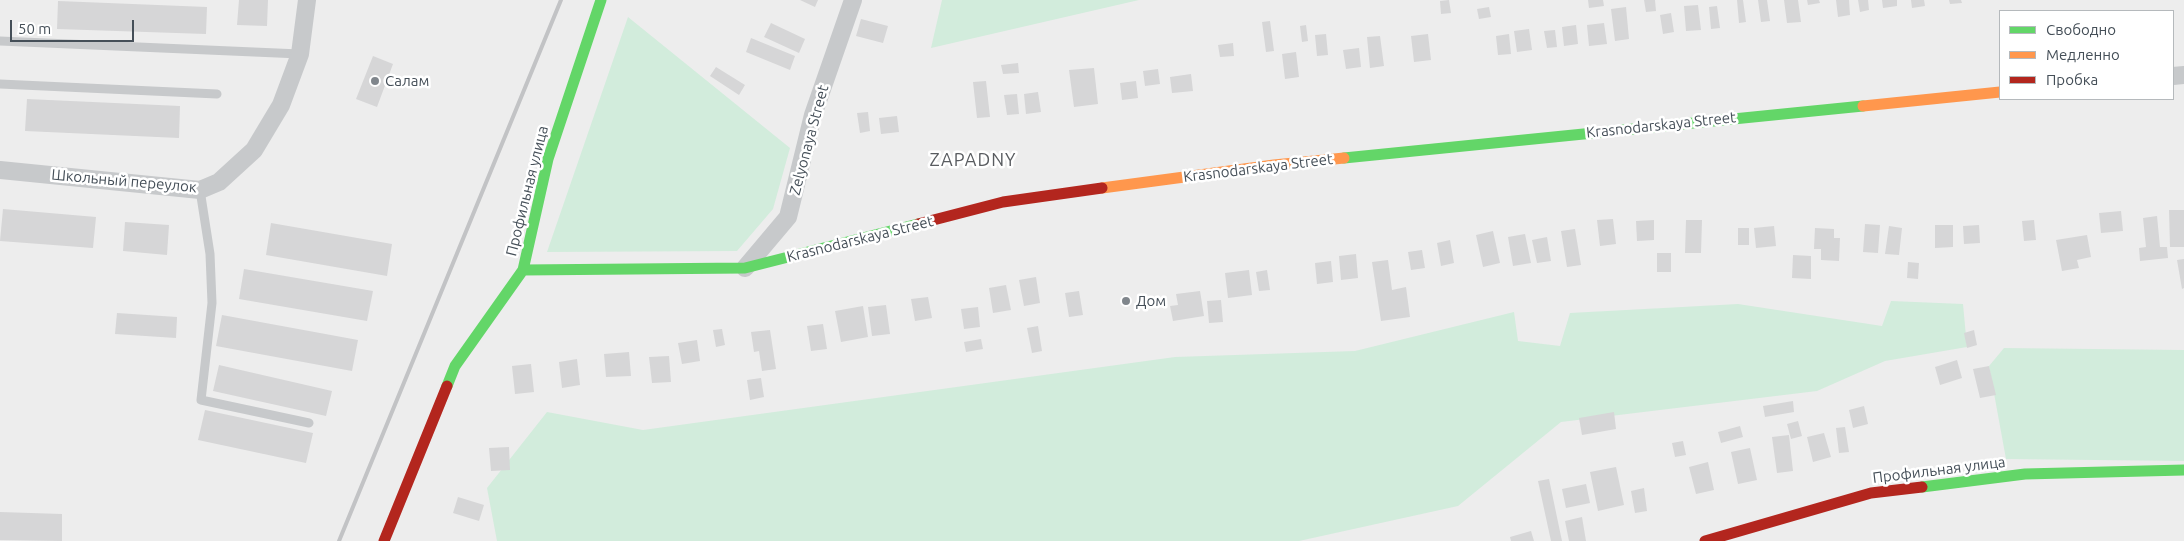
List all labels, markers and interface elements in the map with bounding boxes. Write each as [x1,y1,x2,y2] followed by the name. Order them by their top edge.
[12,10,136,42] scale bar
[1999,10,2174,100] legend
[18,20,51,37] text: 50 m
[2046,21,2116,38] text: Свободно
[2046,46,2120,63] text: Медленно
[2046,71,2098,88] text: Пробка
[385,72,429,90] place label: Салам
[369,75,381,87] marker: Салам
[786,83,832,197] street label: Zelyonaya Street
[1585,108,1737,142] street label: Krasnodarskaya Street
[502,124,552,258] street label: Профильная улица
[929,149,1017,171] district label: ZAPADNY
[1182,150,1334,186] street label: Krasnodarskaya Street
[51,166,197,196] street label: Школьный переулок
[785,212,935,266] street label: Krasnodarskaya Street
[1136,292,1166,310] place label: Дом
[1120,295,1132,307] marker: Дом
[1872,453,2006,487] street label: Профильная улица

